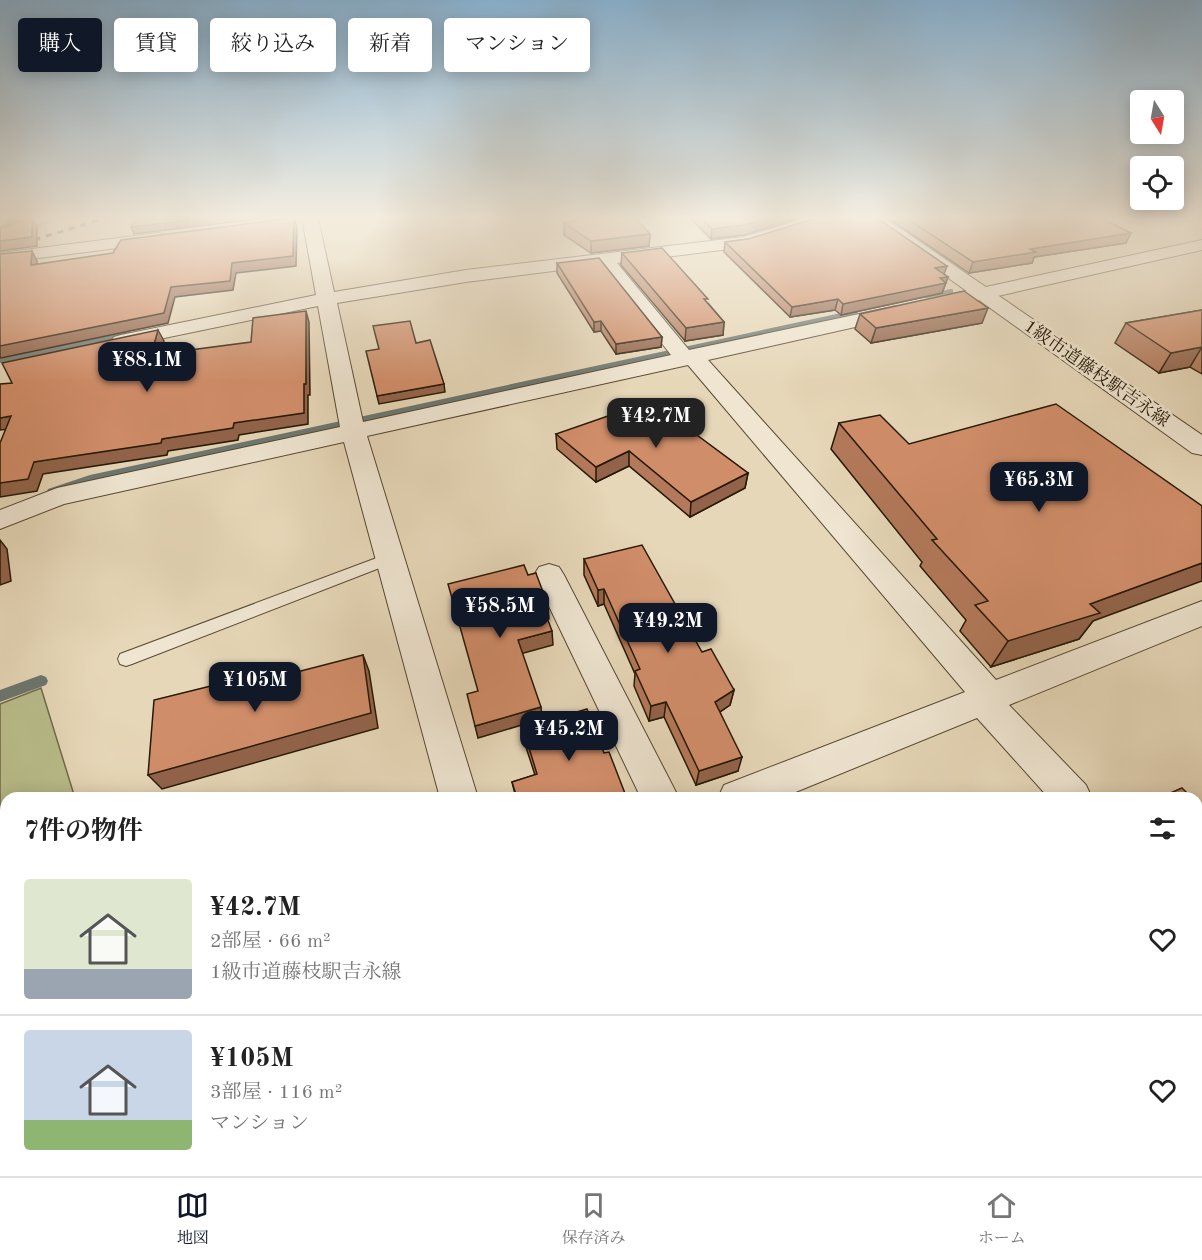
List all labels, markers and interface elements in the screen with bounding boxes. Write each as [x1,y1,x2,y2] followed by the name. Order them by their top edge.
[18,18,102,72] chip: 購入
[114,18,198,72] chip: 賃貸
[210,18,336,72] chip: 絞り込み
[348,18,432,72] chip: 新着
[444,18,590,72] chip: マンション
[1130,90,1184,144] north arrow
[1130,90,1184,210] map controls
[1130,156,1184,210] button: locate
[1021,315,1173,431] street label: 1級市道藤枝駅吉永線
[98,342,196,393] pin: ¥88.1M
[112,351,182,371] text: ¥88.1M
[607,398,705,449] pin: ¥42.7M
[621,407,691,427] text: ¥42.7M
[990,462,1088,513] pin: ¥65.3M
[1004,471,1074,491] text: ¥65.3M
[451,588,549,639] pin: ¥58.5M
[465,597,535,617] text: ¥58.5M
[619,603,717,654] pin: ¥49.2M
[633,612,703,632] text: ¥49.2M
[213,662,297,713] pin: ¥105M
[223,671,287,691] text: ¥105M
[520,711,618,762] pin: ¥45.2M
[534,720,604,740] text: ¥45.2M
[1146,812,1179,845] icon: filters
[24,819,143,845] text: 7件の物件
[210,895,301,921] text: ¥42.7M
[72,903,144,975] icon: home
[1146,923,1179,956] icon: heart
[210,932,331,952] text: 2部屋 · 66 m²
[210,963,402,983] text: 1級市道藤枝駅吉永線
[210,1046,293,1072] text: ¥105M
[72,1054,144,1126] icon: home
[1146,1074,1179,1107] icon: heart
[210,1083,342,1103] text: 3部屋 · 116 m²
[210,1114,309,1134] text: マンション
[176,1189,209,1249] tab: 地図
[561,1189,625,1249] tab: 保存済み
[978,1189,1026,1249] tab: ホーム

